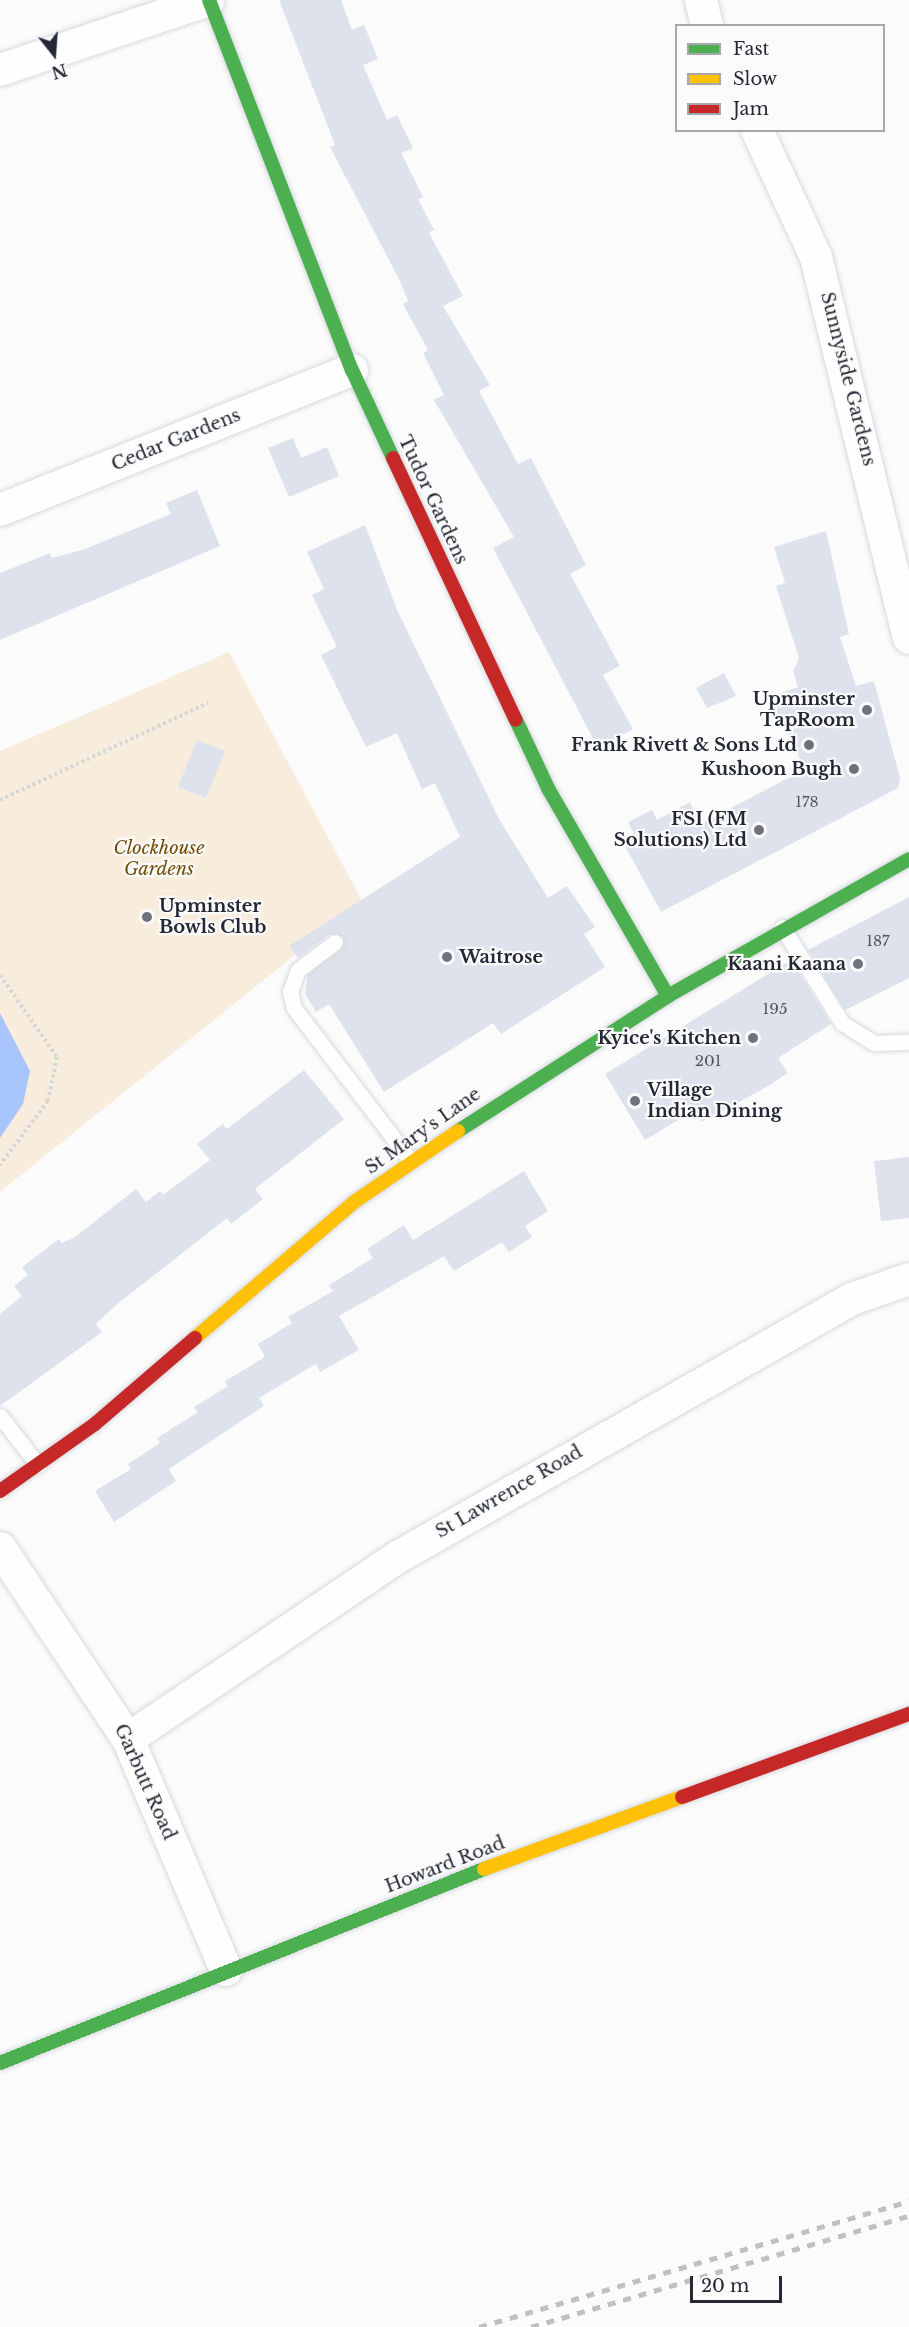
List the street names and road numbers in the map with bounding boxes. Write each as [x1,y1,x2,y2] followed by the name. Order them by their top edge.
[816,290,880,468] street label: Sunnyside Gardens
[108,404,244,476] street label: Cedar Gardens
[394,432,472,568] street label: Tudor Gardens
[361,1083,485,1179] street label: St Mary's Lane
[432,1441,586,1543] street label: St Lawrence Road
[110,1721,180,1843] street label: Garbutt Road
[382,1832,508,1898] street label: Howard Road

